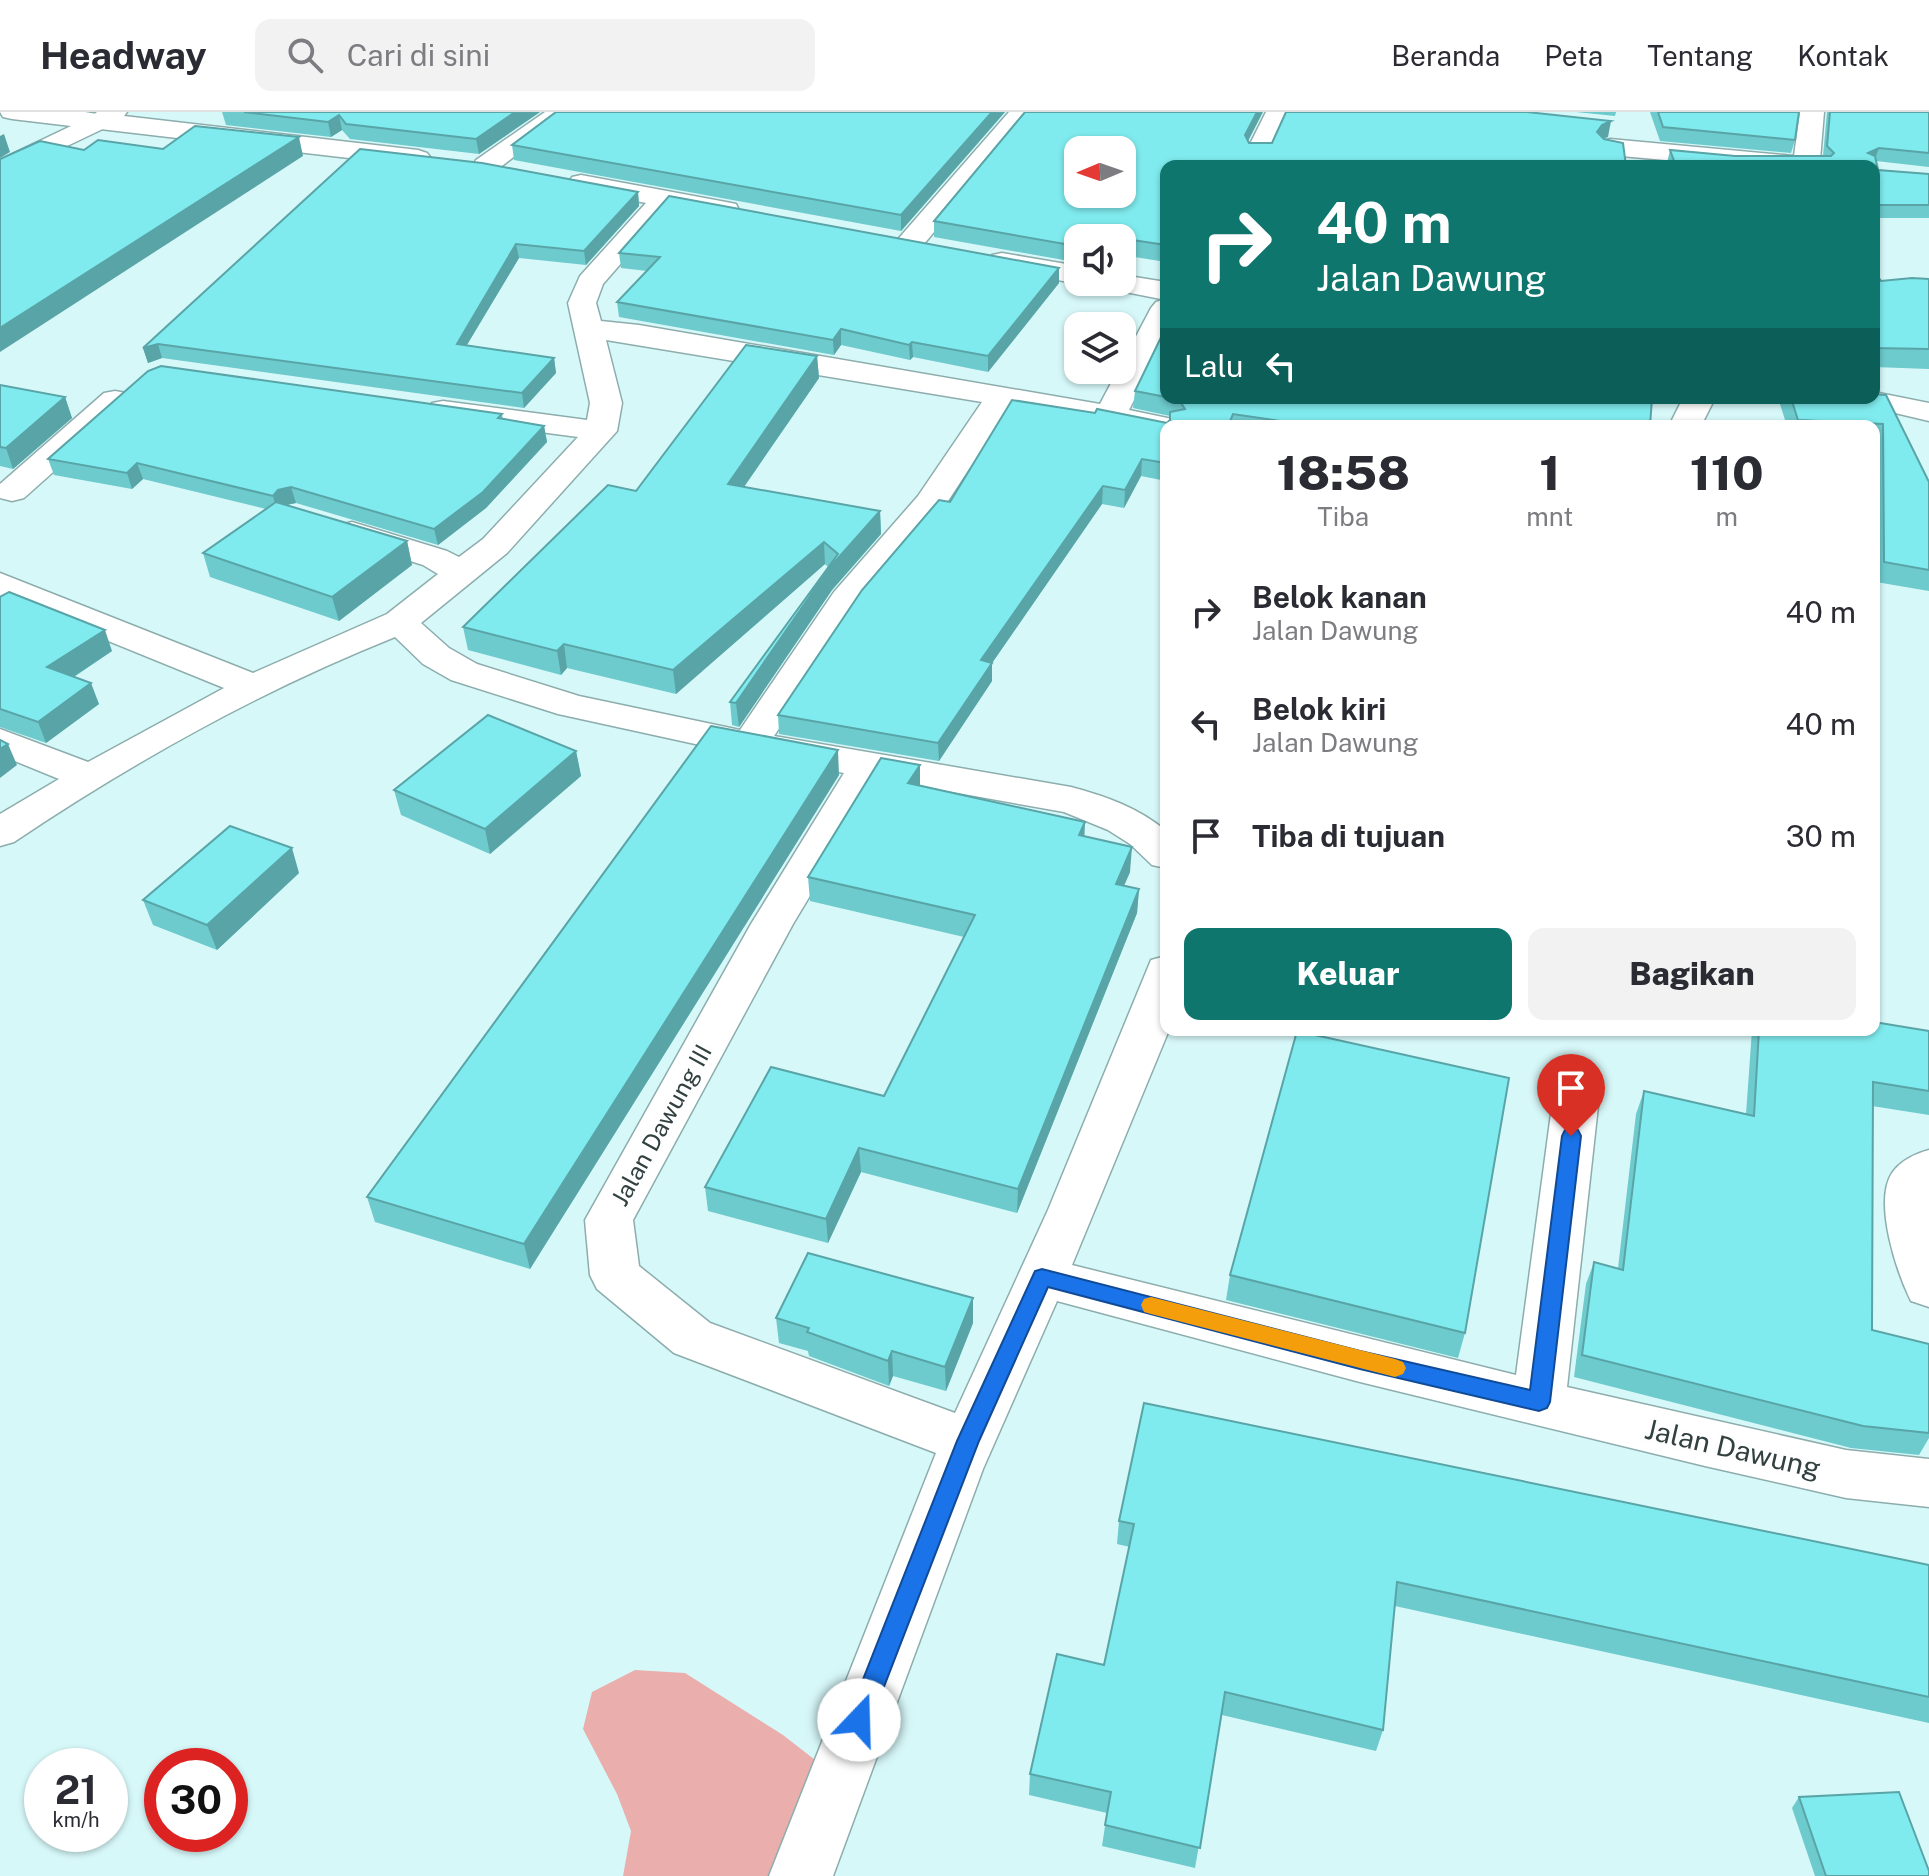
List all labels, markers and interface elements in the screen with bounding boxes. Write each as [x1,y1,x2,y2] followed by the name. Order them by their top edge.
[255,19,815,91] search box
[40,33,207,78] text: Headway
[283,33,327,77] icon: search
[347,37,490,73] text: Cari di sini
[1391,39,1500,72] text: Beranda
[1544,39,1603,72] text: Peta
[1647,39,1753,72] text: Tentang
[1797,39,1889,72] text: Kontak
[1064,136,1136,208] north arrow
[1064,136,1136,384] map controls
[1316,190,1452,256] text: 40 m
[1184,192,1288,296] icon: right
[1064,224,1136,296] button: sound
[1316,257,1547,299] text: Jalan Dawung
[1064,312,1136,384] button: layers
[1259,344,1303,388] icon: left
[1184,348,1243,384] text: Lalu
[1276,444,1410,501] text: 18:58
[1539,444,1560,501] text: 1
[1690,444,1764,501] text: 110
[1317,501,1369,532] text: Tiba
[1526,501,1573,532] text: mnt
[1715,501,1738,532] text: m
[1252,579,1427,615] text: Belok kanan
[1184,590,1228,634] icon: right
[1786,594,1856,630] text: 40 m
[1252,615,1419,646] text: Jalan Dawung
[1252,691,1386,727] text: Belok kiri
[1184,702,1228,746] icon: left
[1786,706,1856,742] text: 40 m
[1252,727,1419,758] text: Jalan Dawung
[1184,814,1228,858] icon: arrive
[1252,818,1445,854] text: Tiba di tujuan
[1786,818,1856,854] text: 30 m
[1184,928,1512,1020] button: Keluar
[1528,928,1856,1020] button: Bagikan
[605,1039,717,1211] street label: Jalan Dawung III
[1537,1054,1605,1136] pin
[1549,1066,1593,1110] icon: arrive
[1642,1412,1824,1484] street label: Jalan Dawung
[817,1678,901,1762] position arrow
[144,1748,248,1852] speed limit sign: 30
[55,1766,97,1813] text: 21
[52,1808,100,1832] text: km/h

